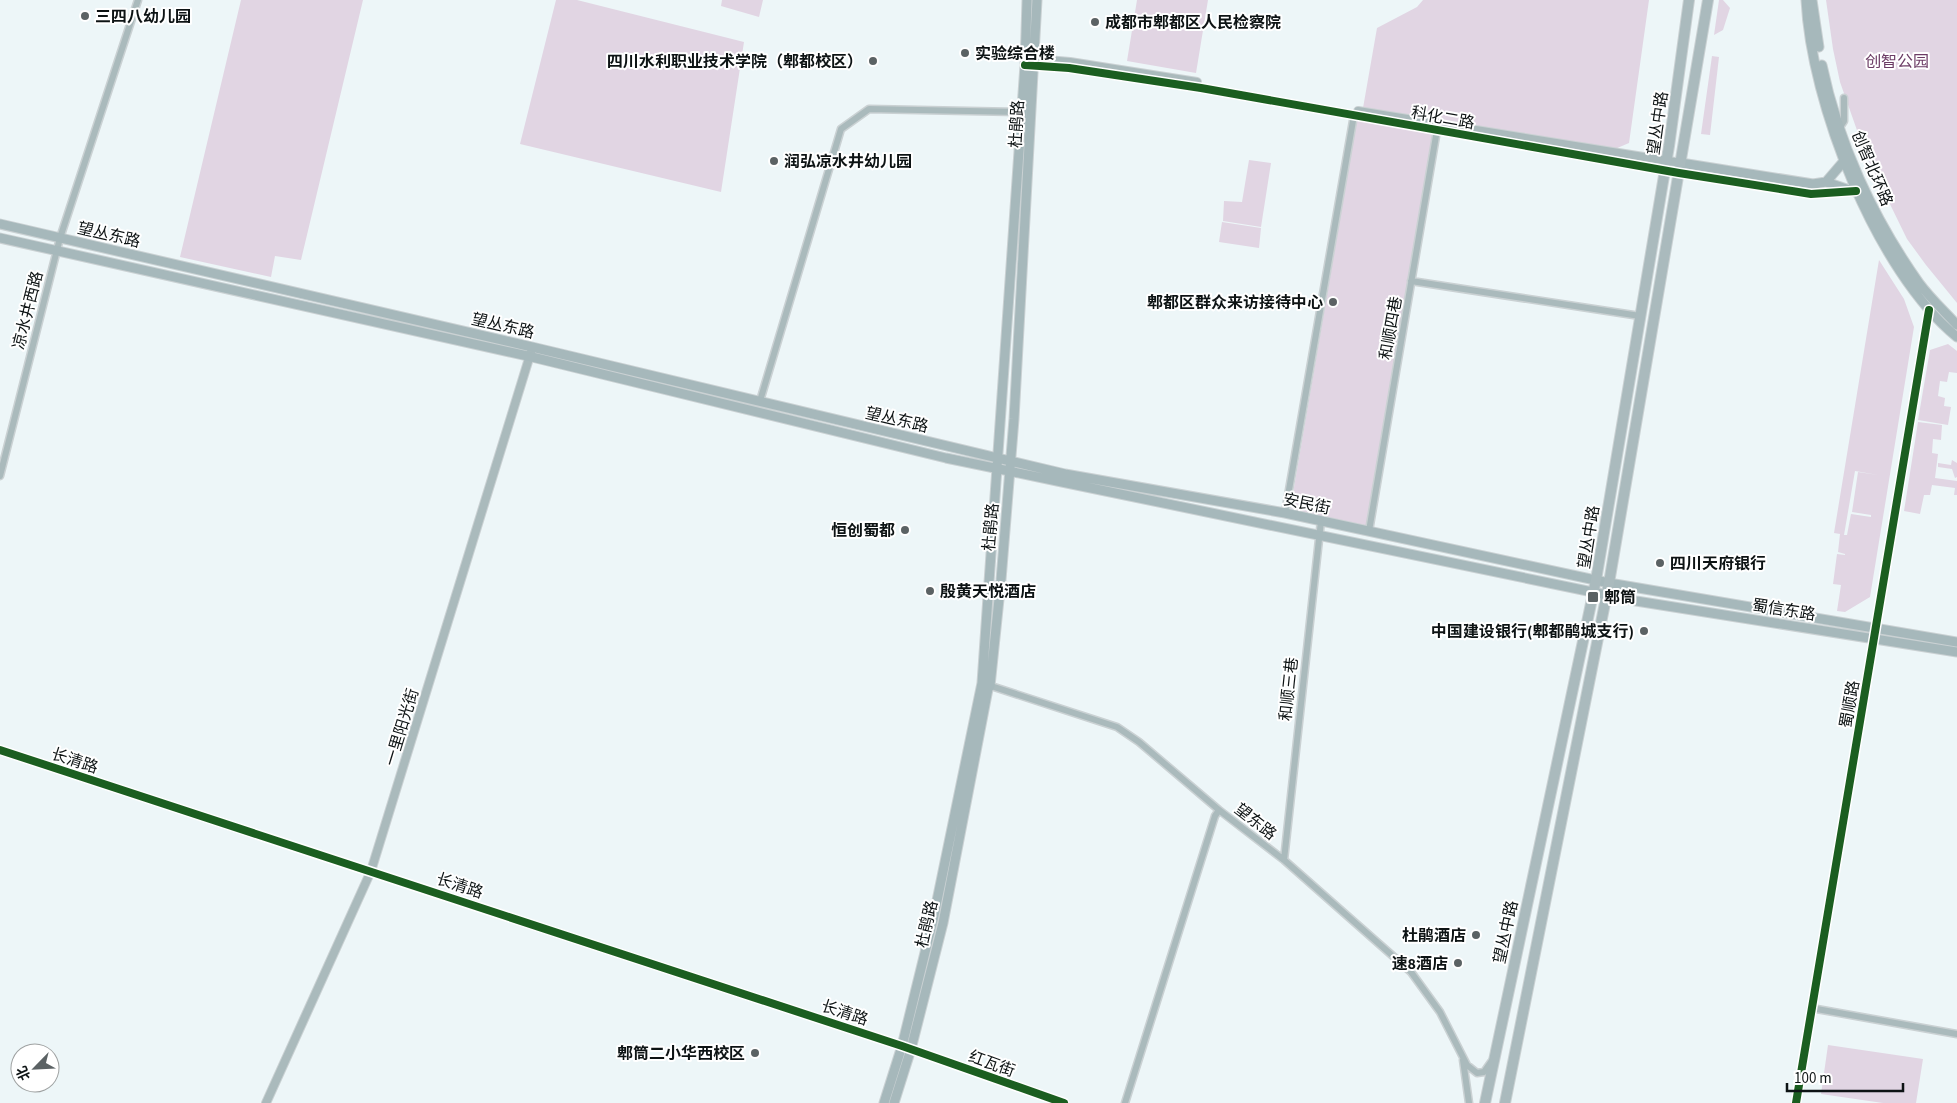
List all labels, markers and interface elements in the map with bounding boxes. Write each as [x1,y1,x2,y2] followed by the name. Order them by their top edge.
[95,6,191,28] place label: 三四八幼儿园
[79,10,91,22] marker: 三四八幼儿园
[1105,12,1281,34] place label: 成都市郫都区人民检察院
[1089,16,1101,28] marker: 成都市郫都区人民检察院
[975,43,1055,65] place label: 实验综合楼
[959,47,971,59] marker: 实验综合楼
[607,51,863,73] place label: 四川水利职业技术学院（郫都校区）
[1865,51,1929,73] park label: 创智公园
[867,55,879,67] marker: 四川水利职业技术学院（郫都校区）
[1643,90,1673,156] street label: 望丛中路
[1005,100,1029,149] street label: 杜鹃路
[1409,102,1476,134] street label: 科化二路
[1846,127,1898,210] street label: 创智北环路
[784,151,912,173] place label: 润弘凉水井幼儿园
[768,155,780,167] marker: 润弘凉水井幼儿园
[75,217,142,253] street label: 望丛东路
[8,269,48,352] street label: 凉水井西路
[1147,292,1323,314] place label: 郫都区群众来访接待中心
[1375,295,1407,362] street label: 和顺四巷
[1327,296,1339,308] marker: 郫都区群众来访接待中心
[469,308,536,344] street label: 望丛东路
[863,402,930,438] street label: 望丛东路
[1281,488,1333,520] street label: 安民街
[978,502,1004,552] street label: 杜鹃路
[1573,504,1605,570] street label: 望丛中路
[831,520,895,542] place label: 恒创蜀都
[899,524,911,536] marker: 恒创蜀都
[1670,553,1766,575] place label: 四川天府银行
[1654,557,1666,569] marker: 四川天府银行
[940,581,1036,603] place label: 殷黄天悦酒店
[924,585,936,597] marker: 殷黄天悦酒店
[1604,587,1636,609] place label: 郫筒
[1586,590,1600,604] marker: 郫筒
[1751,594,1817,626] street label: 蜀信东路
[1431,621,1634,643] place label: 中国建设银行(郫都鹃城支行)
[1638,625,1650,637] marker: 中国建设银行(郫都鹃城支行)
[1275,656,1303,722] street label: 和顺三巷
[1835,679,1865,730] street label: 蜀顺路
[380,686,424,769] street label: 一里阳光街
[48,743,101,779] street label: 长清路
[1230,798,1281,845] street label: 望东路
[433,868,486,904] street label: 长清路
[911,898,943,950] street label: 杜鹃路
[1489,899,1523,966] street label: 望丛中路
[1402,925,1466,947] place label: 杜鹃酒店
[1470,929,1482,941] marker: 杜鹃酒店
[1392,953,1448,975] place label: 速8酒店
[1452,957,1464,969] marker: 速8酒店
[818,995,871,1031] street label: 长清路
[10,1043,60,1093] north arrow
[617,1043,745,1065] place label: 郫筒二小华西校区
[965,1045,1018,1082] street label: 红瓦街
[749,1047,761,1059] marker: 郫筒二小华西校区
[1787,1060,1903,1092] scale bar
[12,1062,36,1083] text: 北
[1794,1068,1832,1089] text: 100 m

